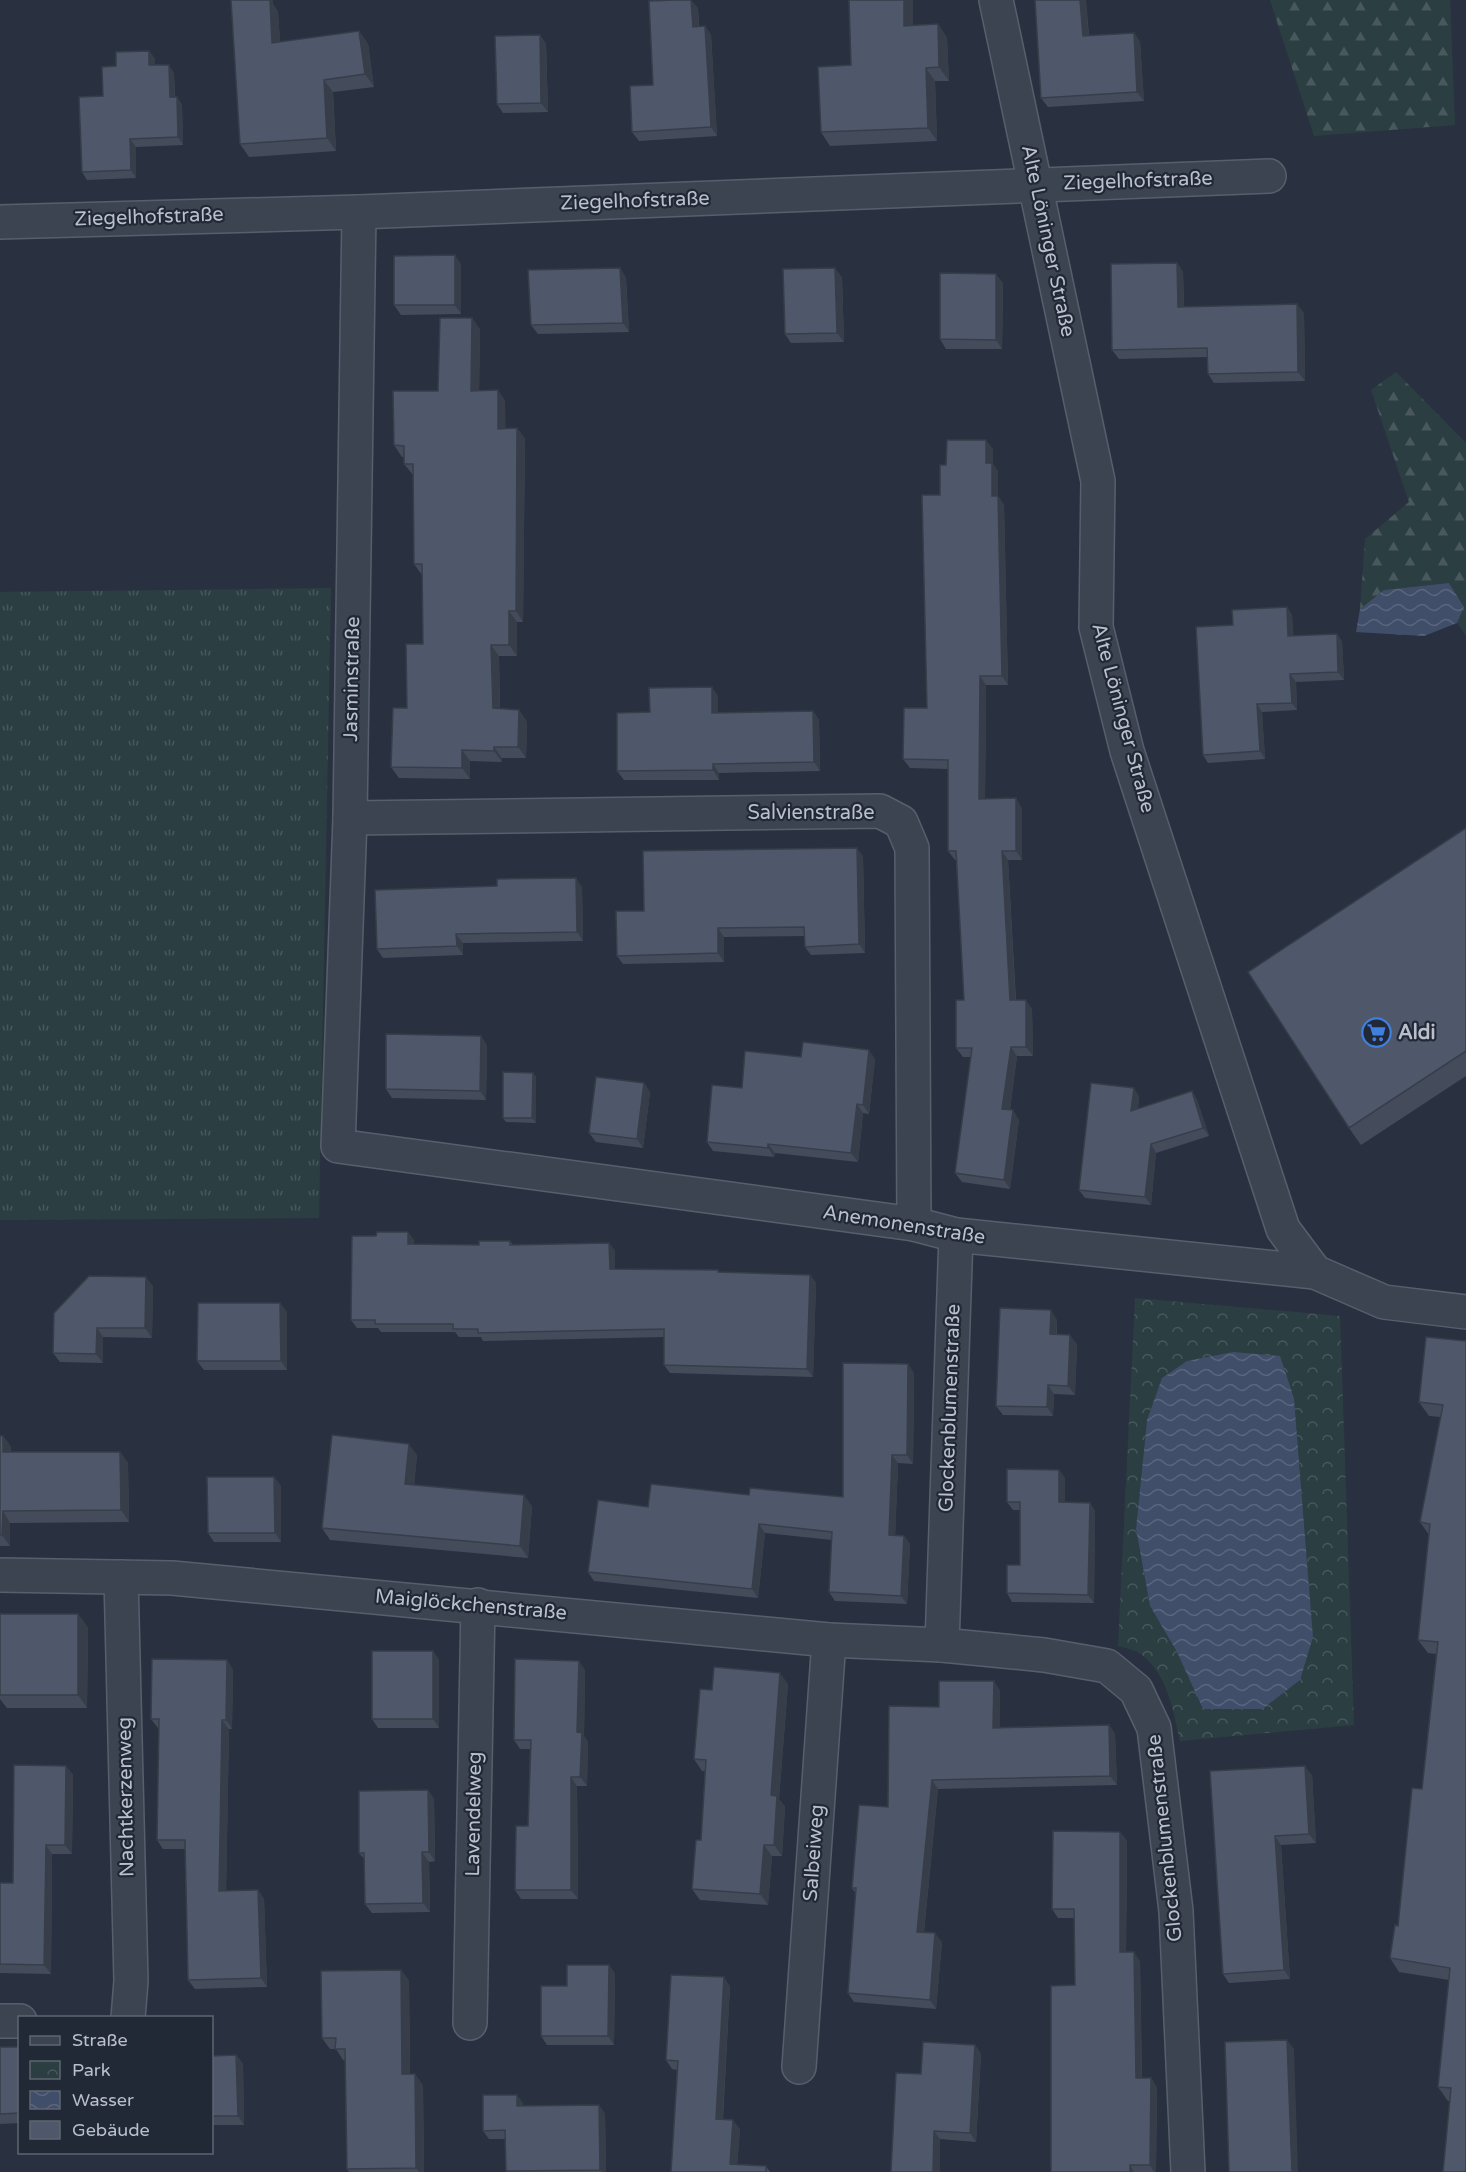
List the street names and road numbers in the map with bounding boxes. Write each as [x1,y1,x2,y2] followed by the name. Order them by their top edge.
[1016,143,1080,339] street label: Alte Löninger Straße
[1063,166,1213,196] street label: Ziegelhofstraße
[560,186,710,216] street label: Ziegelhofstraße
[74,202,224,232] street label: Ziegelhofstraße
[339,616,365,742] street label: Jasminstraße
[1086,620,1160,816] street label: Alte Löninger Straße
[747,801,875,825] street label: Salvienstraße
[821,1200,987,1250] street label: Anemonenstraße
[934,1303,966,1513] street label: Glockenblumenstraße
[374,1585,568,1625] street label: Maiglöckchenstraße
[113,1717,139,1877] street label: Nachtkerzenweg
[1142,1733,1188,1943] street label: Glockenblumenstraße
[461,1751,487,1877] street label: Lavendelweg
[799,1804,829,1902] street label: Salbeiweg

